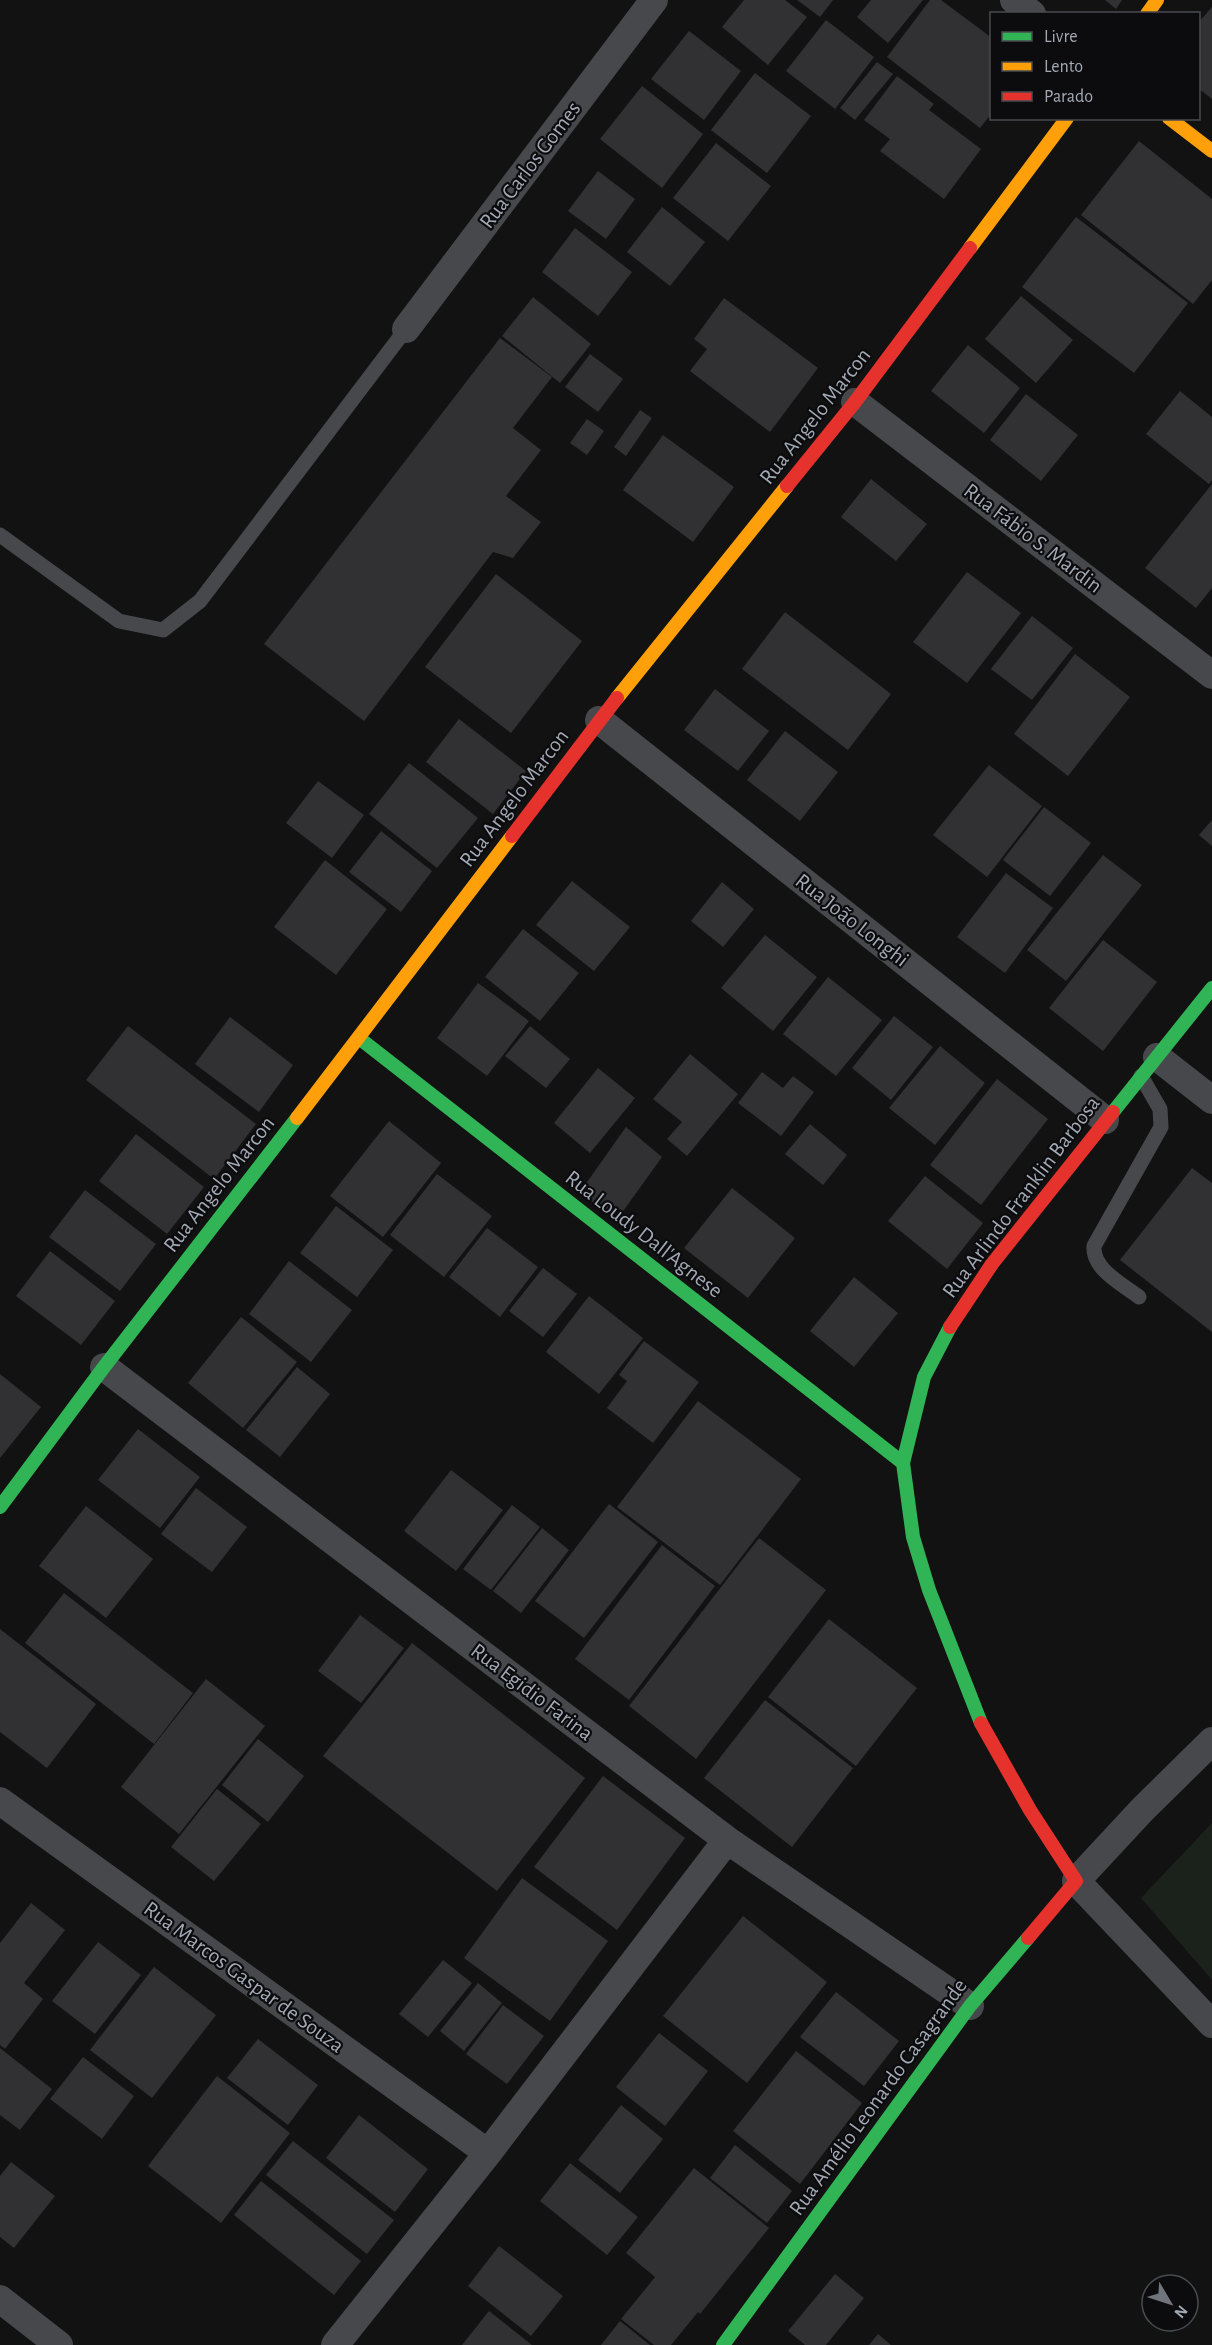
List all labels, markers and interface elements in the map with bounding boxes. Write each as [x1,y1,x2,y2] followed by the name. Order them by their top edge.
[990,12,1200,120] legend
[1044,28,1078,46] text: Livre
[1044,58,1083,76] text: Lento
[1044,88,1093,106] text: Parado
[475,97,585,233] street label: Rua Carlos Gomes
[755,344,875,488] street label: Rua Angelo Marcon
[960,479,1106,597] street label: Rua Fábio S. Mardin
[455,725,573,871] street label: Rua Angelo Marcon
[791,869,913,971] street label: Rua João Longhi
[938,1092,1104,1302] street label: Rua Arlindo Franklin Barbosa
[159,1112,279,1256] street label: Rua Angelo Marcon
[561,1166,727,1302] street label: Rua Loudy Dall'Agnese
[467,1639,597,1745] street label: Rua Egidio Farina
[140,1897,348,2057] street label: Rua Marcos Gaspar de Souza
[785,1975,971,2219] street label: Rua Amélio Leonardo Casagrande
[1140,2273,1200,2333] north arrow
[1171,2302,1191,2321] text: N

